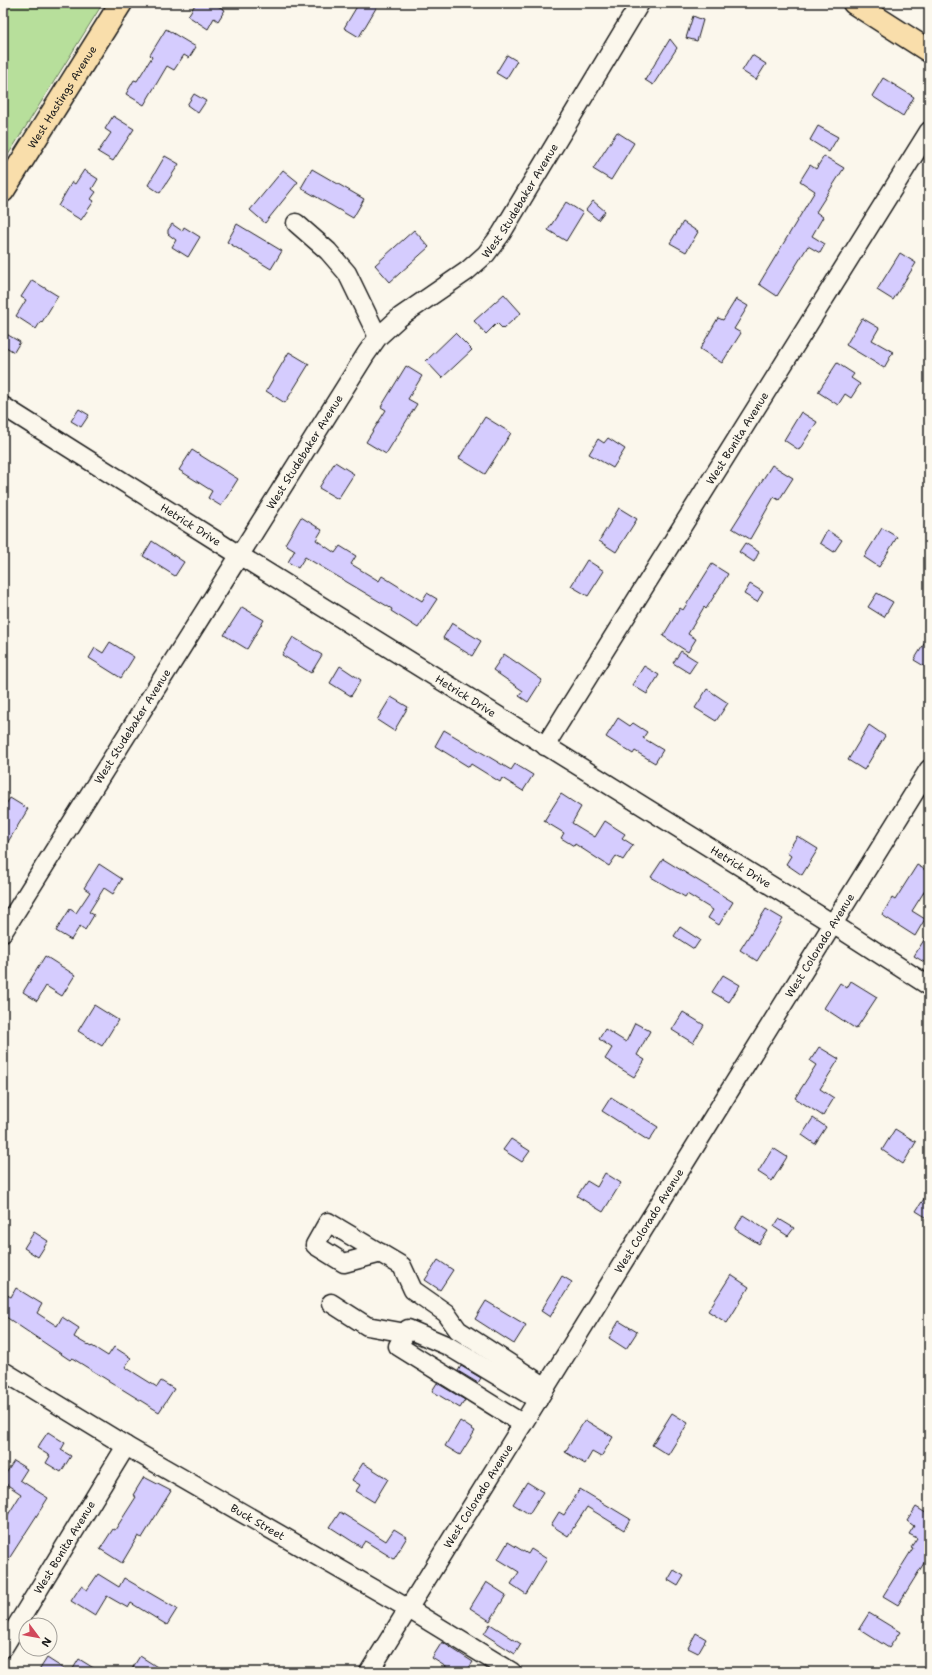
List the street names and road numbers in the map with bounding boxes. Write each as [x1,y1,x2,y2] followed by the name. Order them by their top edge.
[24,43,100,152] street label: West Hastings Avenue
[478,141,562,261] street label: West Studebaker Avenue
[703,389,772,488] street label: West Bonita Avenue
[263,392,347,512] street label: West Studebaker Avenue
[157,500,224,550] street label: Hetrick Drive
[91,666,174,787] street label: West Studebaker Avenue
[432,672,499,721] street label: Hetrick Drive
[707,843,774,892] street label: Hetrick Drive
[782,891,858,1001] street label: West Colorado Avenue
[611,1166,687,1276] street label: West Colorado Avenue
[440,1441,517,1551] street label: West Colorado Avenue
[31,1498,99,1597] street label: West Bonita Avenue
[227,1501,288,1544] street label: Buck Street

